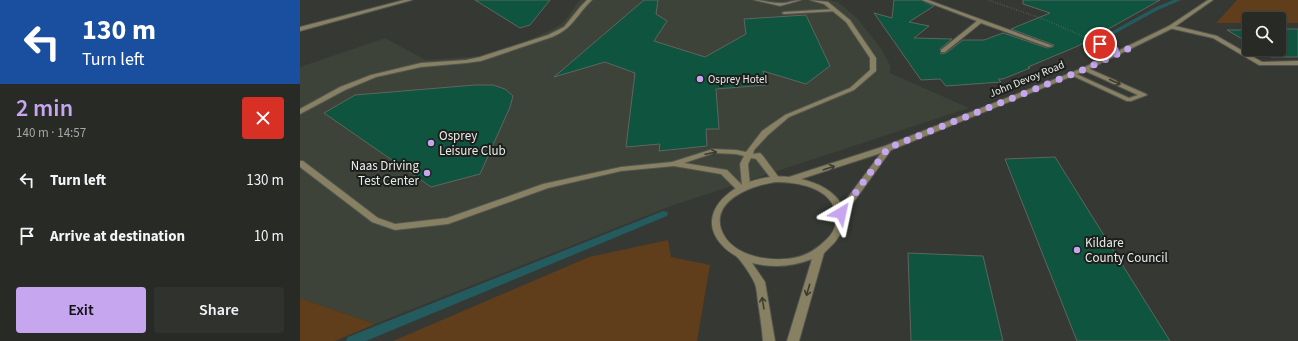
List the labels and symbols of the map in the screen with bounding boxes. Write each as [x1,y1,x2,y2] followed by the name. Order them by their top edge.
[1083,27,1117,61] pin
[987,57,1067,101] street label: John Devoy Road
[708,72,768,87] place label: Osprey Hotel
[695,74,705,84] marker: Osprey Hotel
[1108,79,1120,86] one-way arrow
[439,127,506,160] place label: Osprey Leisure Club
[426,138,436,148] marker: Osprey Leisure Club
[704,148,717,156] one-way arrow
[351,157,419,190] place label: Naas Driving Test Center
[822,164,835,171] one-way arrow
[422,168,432,178] marker: Naas Driving Test Center
[820,192,862,234] position arrow
[1085,234,1168,267] place label: Kildare County Council
[1072,245,1082,255] marker: Kildare County Council
[804,283,811,296] one-way arrow
[759,296,767,309] one-way arrow

